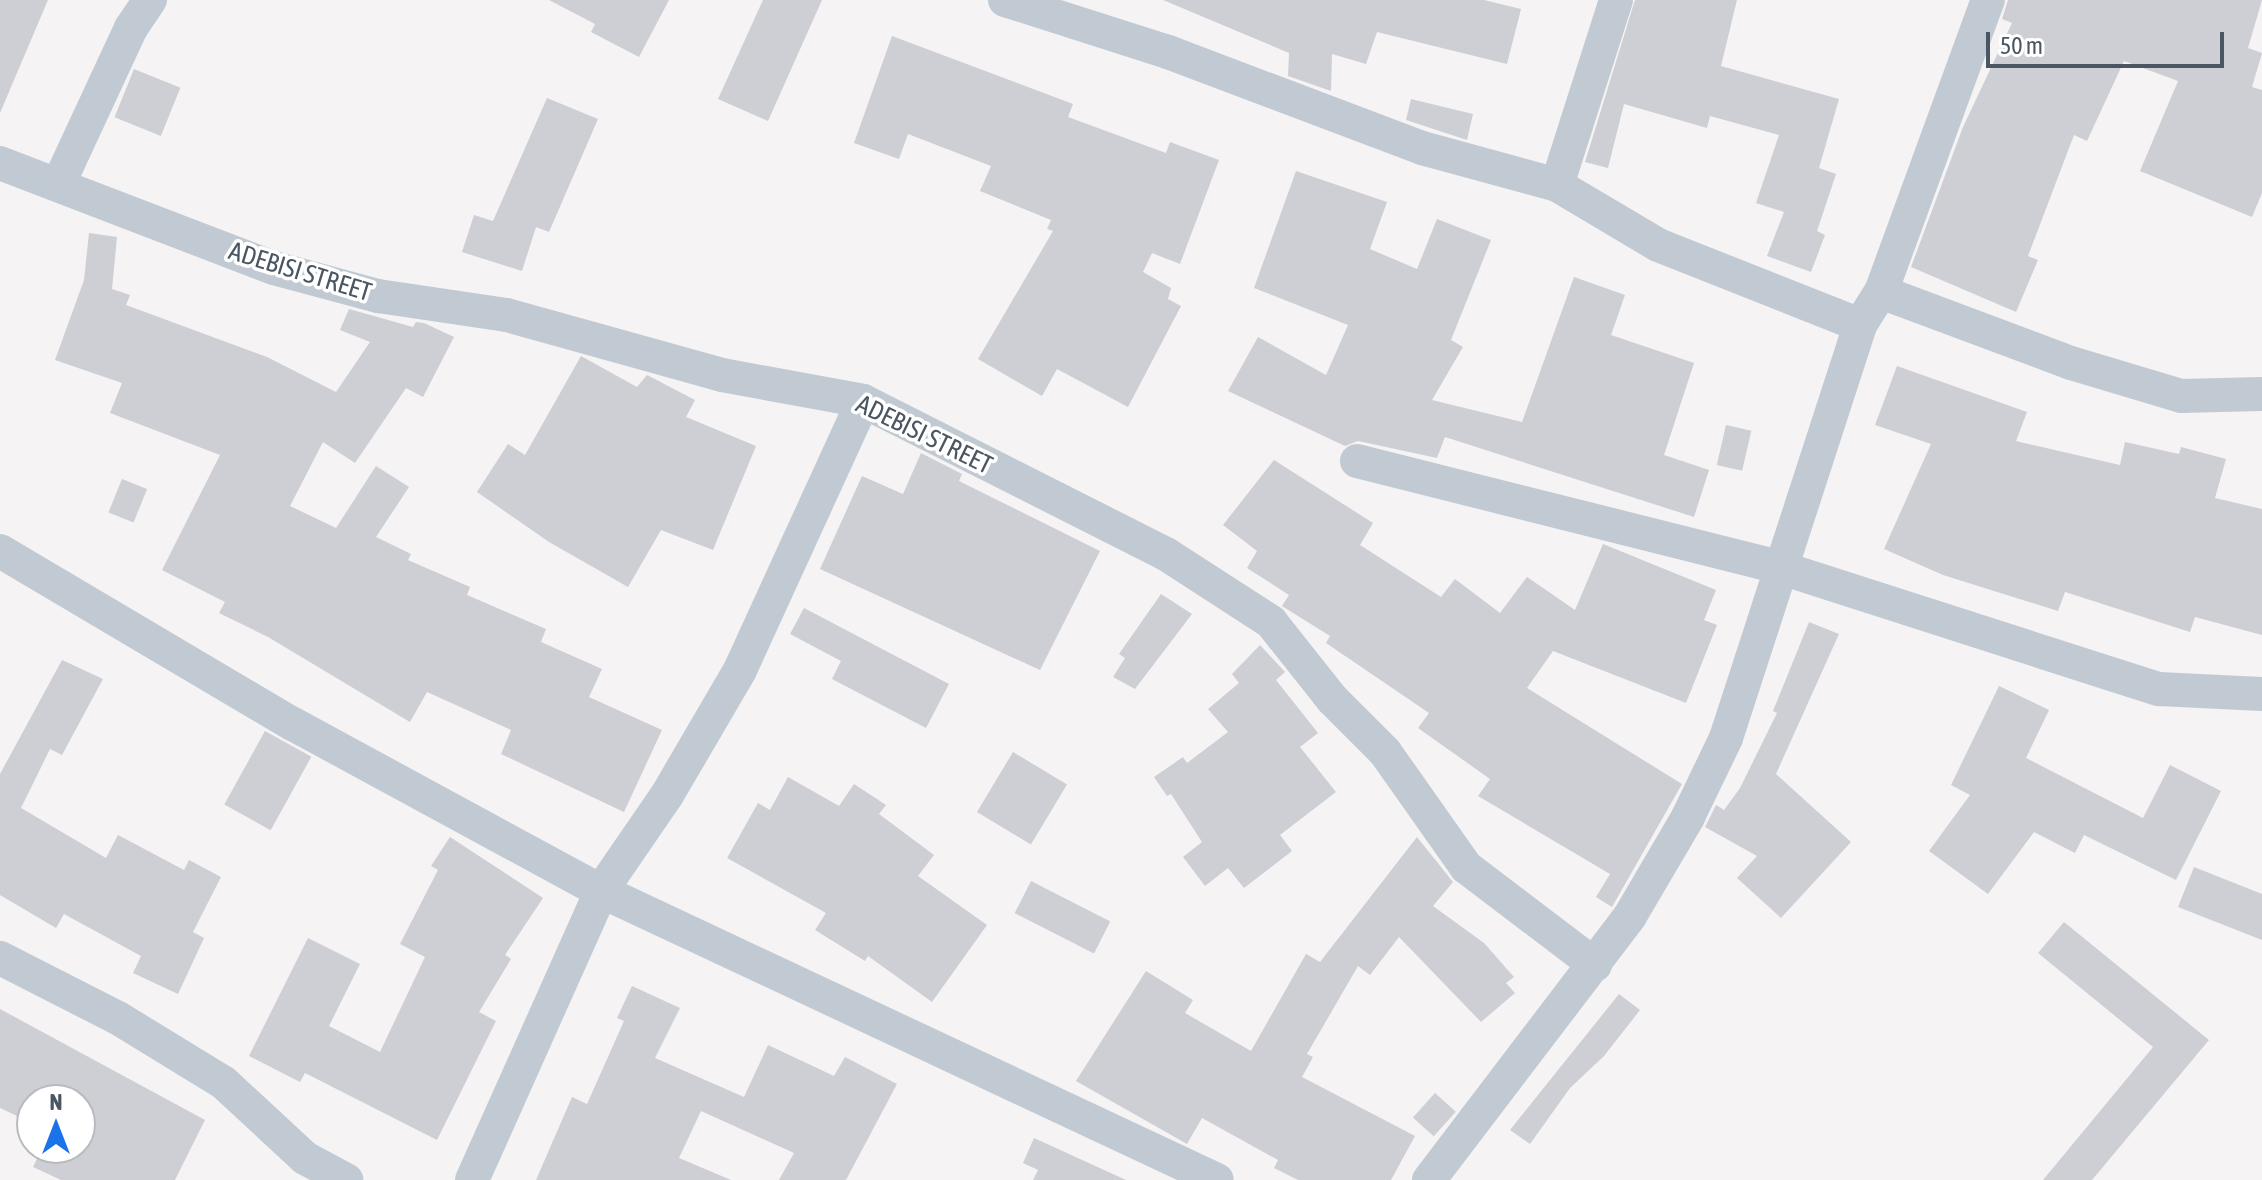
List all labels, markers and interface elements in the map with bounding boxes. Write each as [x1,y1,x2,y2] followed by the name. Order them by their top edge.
[1990,16,2228,66] scale bar
[2000,32,2043,59] text: 50 m
[225,236,375,308] street label: ADEBISI STREET
[851,389,997,481] street label: ADEBISI STREET
[16,1084,96,1164] north arrow
[50,1089,62,1115] text: N

